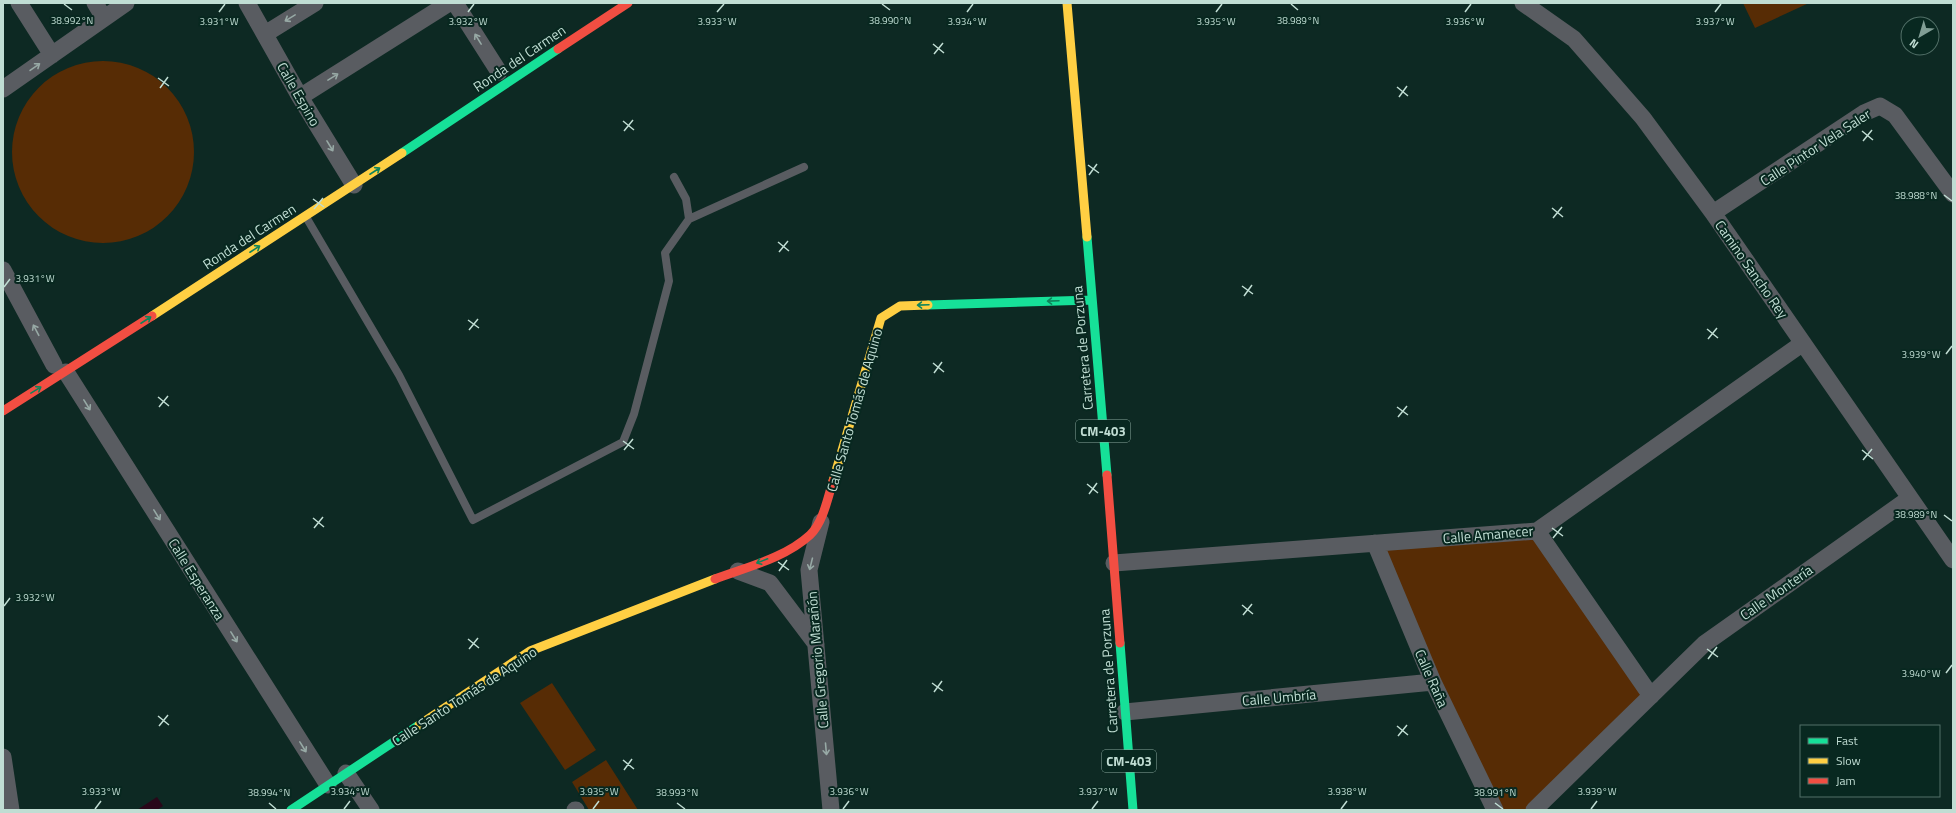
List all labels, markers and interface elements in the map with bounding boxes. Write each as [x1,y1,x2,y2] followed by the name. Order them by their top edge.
[51,13,93,28] text: 38.992°N
[869,13,911,28] text: 38.990°N
[1277,13,1319,28] text: 38.989°N
[199,14,239,29] text: 3.931°W
[448,14,488,29] text: 3.932°W
[697,14,737,29] text: 3.933°W
[947,14,987,29] text: 3.934°W
[1196,14,1236,29] text: 3.935°W
[1445,14,1485,29] text: 3.936°W
[1695,14,1735,29] text: 3.937°W
[284,15,296,23] one-way arrow
[1900,16,1940,56] north arrow
[469,19,569,97] street label: Ronda del Carmen
[474,34,482,45] one-way arrow
[1906,35,1922,53] text: N
[272,58,326,130] street label: Calle Espino
[29,63,40,71] one-way arrow
[327,72,339,80] one-way arrow
[1756,103,1875,191] street label: Calle Pintor Vela Saler
[326,140,334,152] one-way arrow
[370,167,381,175] one-way arrow
[1895,188,1937,203] text: 38.988°N
[198,198,300,274] street label: Ronda del Carmen
[1710,216,1794,323] street label: Camino Sancho Rey
[249,245,261,253] one-way arrow
[15,271,55,286] text: 3.931°W
[1066,285,1098,411] street label: Carretera de Porzuna
[1047,297,1060,305] one-way arrow
[917,302,930,309] one-way arrow
[140,316,152,324] one-way arrow
[31,325,39,337] one-way arrow
[821,326,887,494] street label: Calle Santo Tomás de Aquino
[1901,347,1941,362] text: 3.939°W
[30,386,42,394] one-way arrow
[83,399,91,410] one-way arrow
[1076,420,1130,442] road number: CM-403
[1895,507,1937,522] text: 38.989°N
[153,509,161,521] one-way arrow
[1442,520,1534,548] street label: Calle Amanecer
[164,534,230,624] street label: Calle Esperanza
[806,557,814,570] one-way arrow
[757,558,769,566] one-way arrow
[1735,559,1817,625] street label: Calle Montería
[15,590,55,605] text: 3.932°W
[801,591,833,729] street label: Calle Gregorio Marañón
[1093,608,1123,734] street label: Carretera de Porzuna
[230,631,238,643] one-way arrow
[387,641,541,751] street label: Calle Santo Tomás de Aquino
[1410,646,1454,710] street label: Calle Raña
[1901,666,1941,681] text: 3.940°W
[1241,683,1317,711] street label: Calle Umbría
[1800,725,1940,797] legend
[1836,731,1859,750] text: Fast
[299,741,308,752] one-way arrow
[822,742,829,755] one-way arrow
[1102,750,1156,772] road number: CM-403
[1836,751,1861,770] text: Slow
[1836,771,1856,790] text: Jam
[81,784,121,799] text: 3.933°W
[330,784,370,799] text: 3.934°W
[579,784,619,799] text: 3.935°W
[829,784,869,799] text: 3.936°W
[1078,784,1118,799] text: 3.937°W
[1327,784,1367,799] text: 3.938°W
[1577,784,1617,799] text: 3.939°W
[248,785,290,800] text: 38.994°N
[656,785,698,800] text: 38.993°N
[1474,785,1516,800] text: 38.991°N

